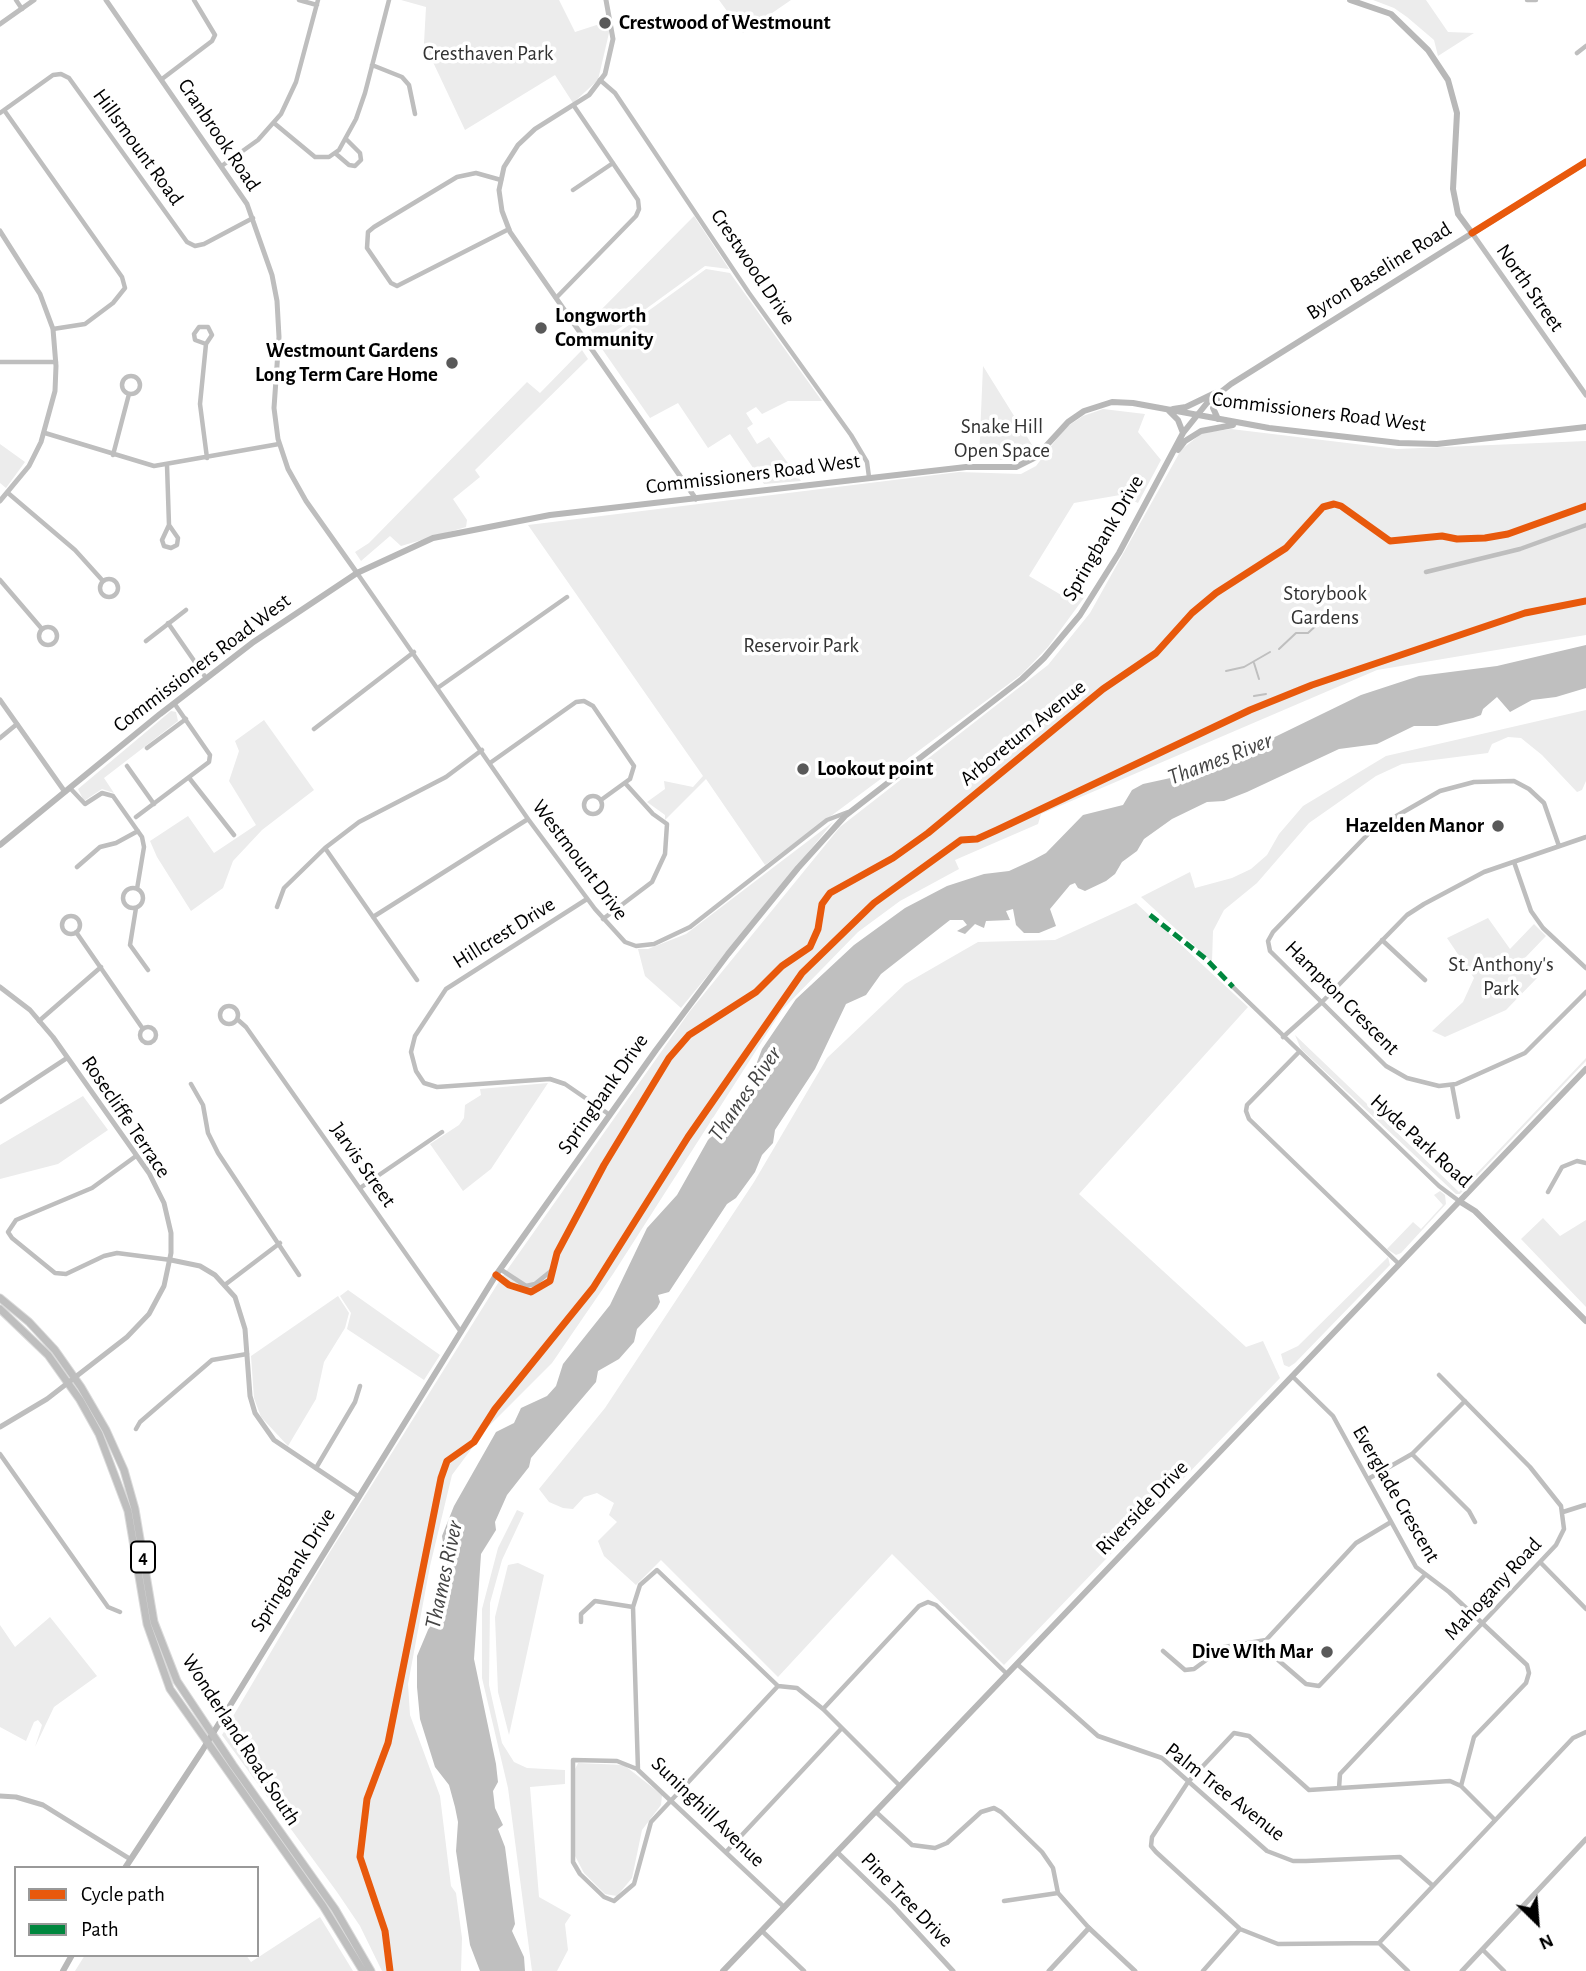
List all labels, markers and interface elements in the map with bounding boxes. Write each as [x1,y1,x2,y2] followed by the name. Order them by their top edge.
[619,10,831,36] place label: Crestwood of Westmount
[597,15,613,31] marker: Crestwood of Westmount
[423,41,553,67] park label: Cresthaven Park
[172,74,266,196] street label: Cranbrook Road
[87,84,189,210] street label: Hillsmount Road
[705,204,801,330] street label: Crestwood Drive
[1302,216,1456,326] street label: Byron Baseline Road
[1491,239,1569,337] street label: North Street
[555,303,653,353] place label: Longworth Community
[533,320,549,336] marker: Longworth Community
[255,338,438,388] place label: Westmount Gardens Long Term Care Home
[444,355,460,371] marker: Westmount Gardens Long Term Care Home
[1210,386,1428,438] street label: Commissioners Road West
[954,414,1050,464] park label: Snake Hill Open Space
[644,448,862,500] street label: Commissioners Road West
[1057,471,1149,605] street label: Springbank Drive
[1283,581,1367,631] park label: Storybook Gardens
[108,588,296,738] street label: Commissioners Road West
[743,633,859,659] park label: Reservoir Park
[955,675,1091,791] street label: Arboretum Avenue
[1164,726,1276,792] water label: Thames River
[817,756,933,782] place label: Lookout point
[795,761,811,777] marker: Lookout point
[527,795,633,925] street label: Westmount Drive
[1345,813,1484,839] place label: Hazelden Manor
[1490,818,1506,834] marker: Hazelden Manor
[448,892,560,974] street label: Hillcrest Drive
[1279,935,1405,1061] street label: Hampton Crescent
[1448,952,1554,1002] park label: St. Anthony's Park
[552,1029,654,1159] street label: Springbank Drive
[702,1041,788,1147] water label: Thames River
[76,1051,176,1183] street label: Rosecliffe Terrace
[1365,1089,1477,1193] street label: Hyde Park Road
[325,1118,401,1212] street label: Jarvis Street
[1347,1421,1445,1567] street label: Everglade Crescent
[1090,1455,1194,1561] street label: Riverside Drive
[245,1503,341,1637] street label: Springbank Drive
[419,1518,469,1632] water label: Thames River
[1439,1532,1547,1646] street label: Mahogany Road
[131,1541,155,1572] road number: 4
[1191,1639,1313,1665] place label: Dive WIth Mar
[1319,1644,1335,1660] marker: Dive WIth Mar
[176,1650,306,1830] street label: Wonderland Road South
[1160,1737,1290,1847] street label: Palm Tree Avenue
[646,1751,770,1873] street label: Suninghill Avenue
[855,1847,959,1953] street label: Pine Tree Drive
[14,1866,259,1957] legend
[81,1884,165,1905] text: Cycle path
[1502,1887,1572,1957] north arrow
[81,1919,119,1940] text: Path
[1536,1930,1556,1953] text: N

